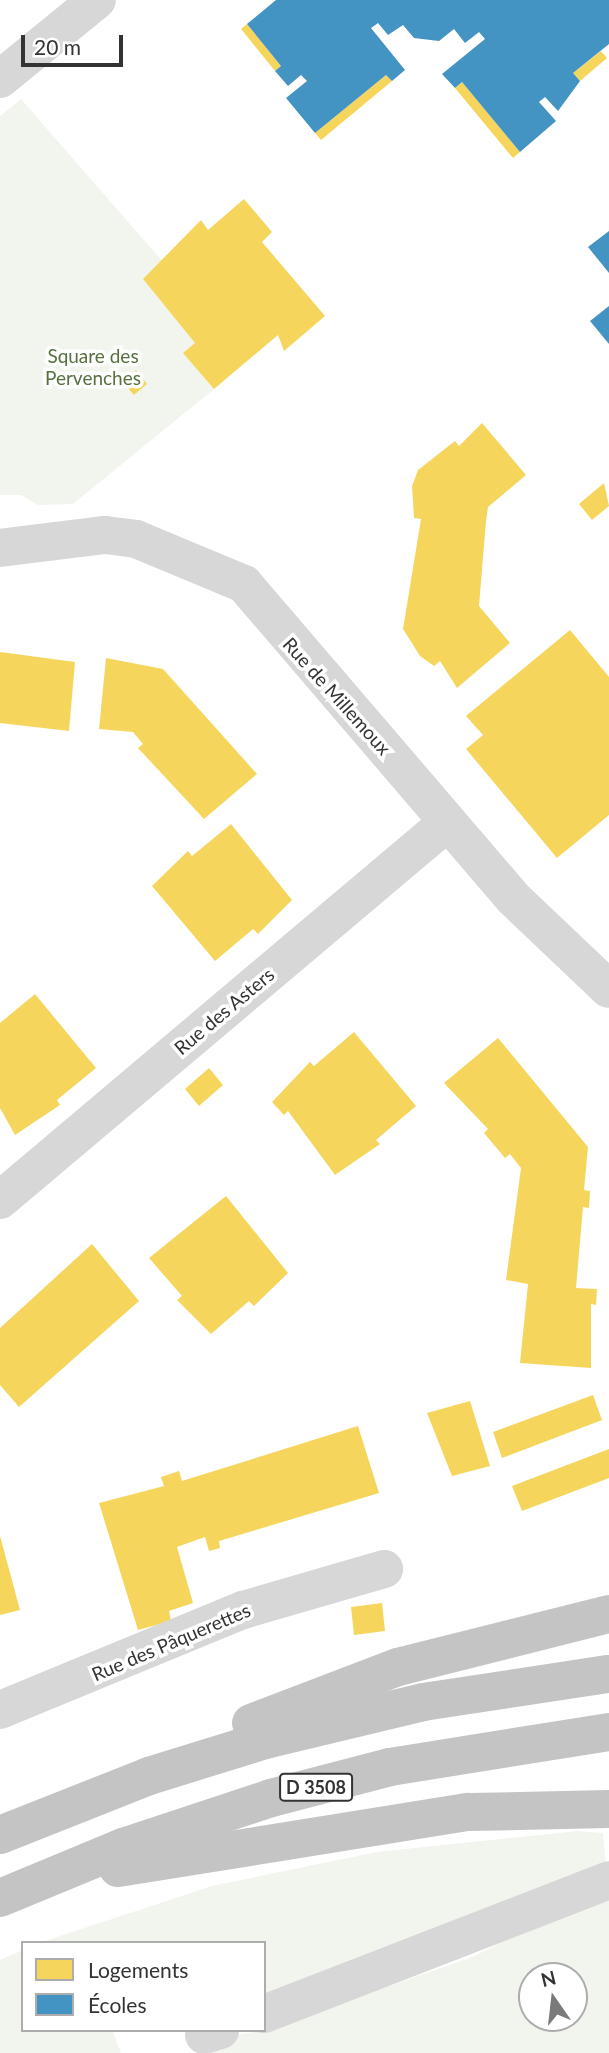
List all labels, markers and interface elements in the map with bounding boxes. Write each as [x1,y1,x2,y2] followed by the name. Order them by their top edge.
[24,21,126,65] scale bar
[34,34,81,59] text: 20 m
[45,345,141,389] park label: Square des Pervenches
[278,633,396,759] street label: Rue de Millemoux
[169,962,279,1060] street label: Rue des Asters
[88,1598,254,1686] street label: Rue des Pâquerettes
[278,1772,354,1801] road number: D 3508
[21,1941,266,2032] legend
[88,1957,188,1982] text: Logements
[518,1962,588,2032] north arrow
[538,1965,558,1991] text: N
[88,1992,147,2017] text: Écoles

